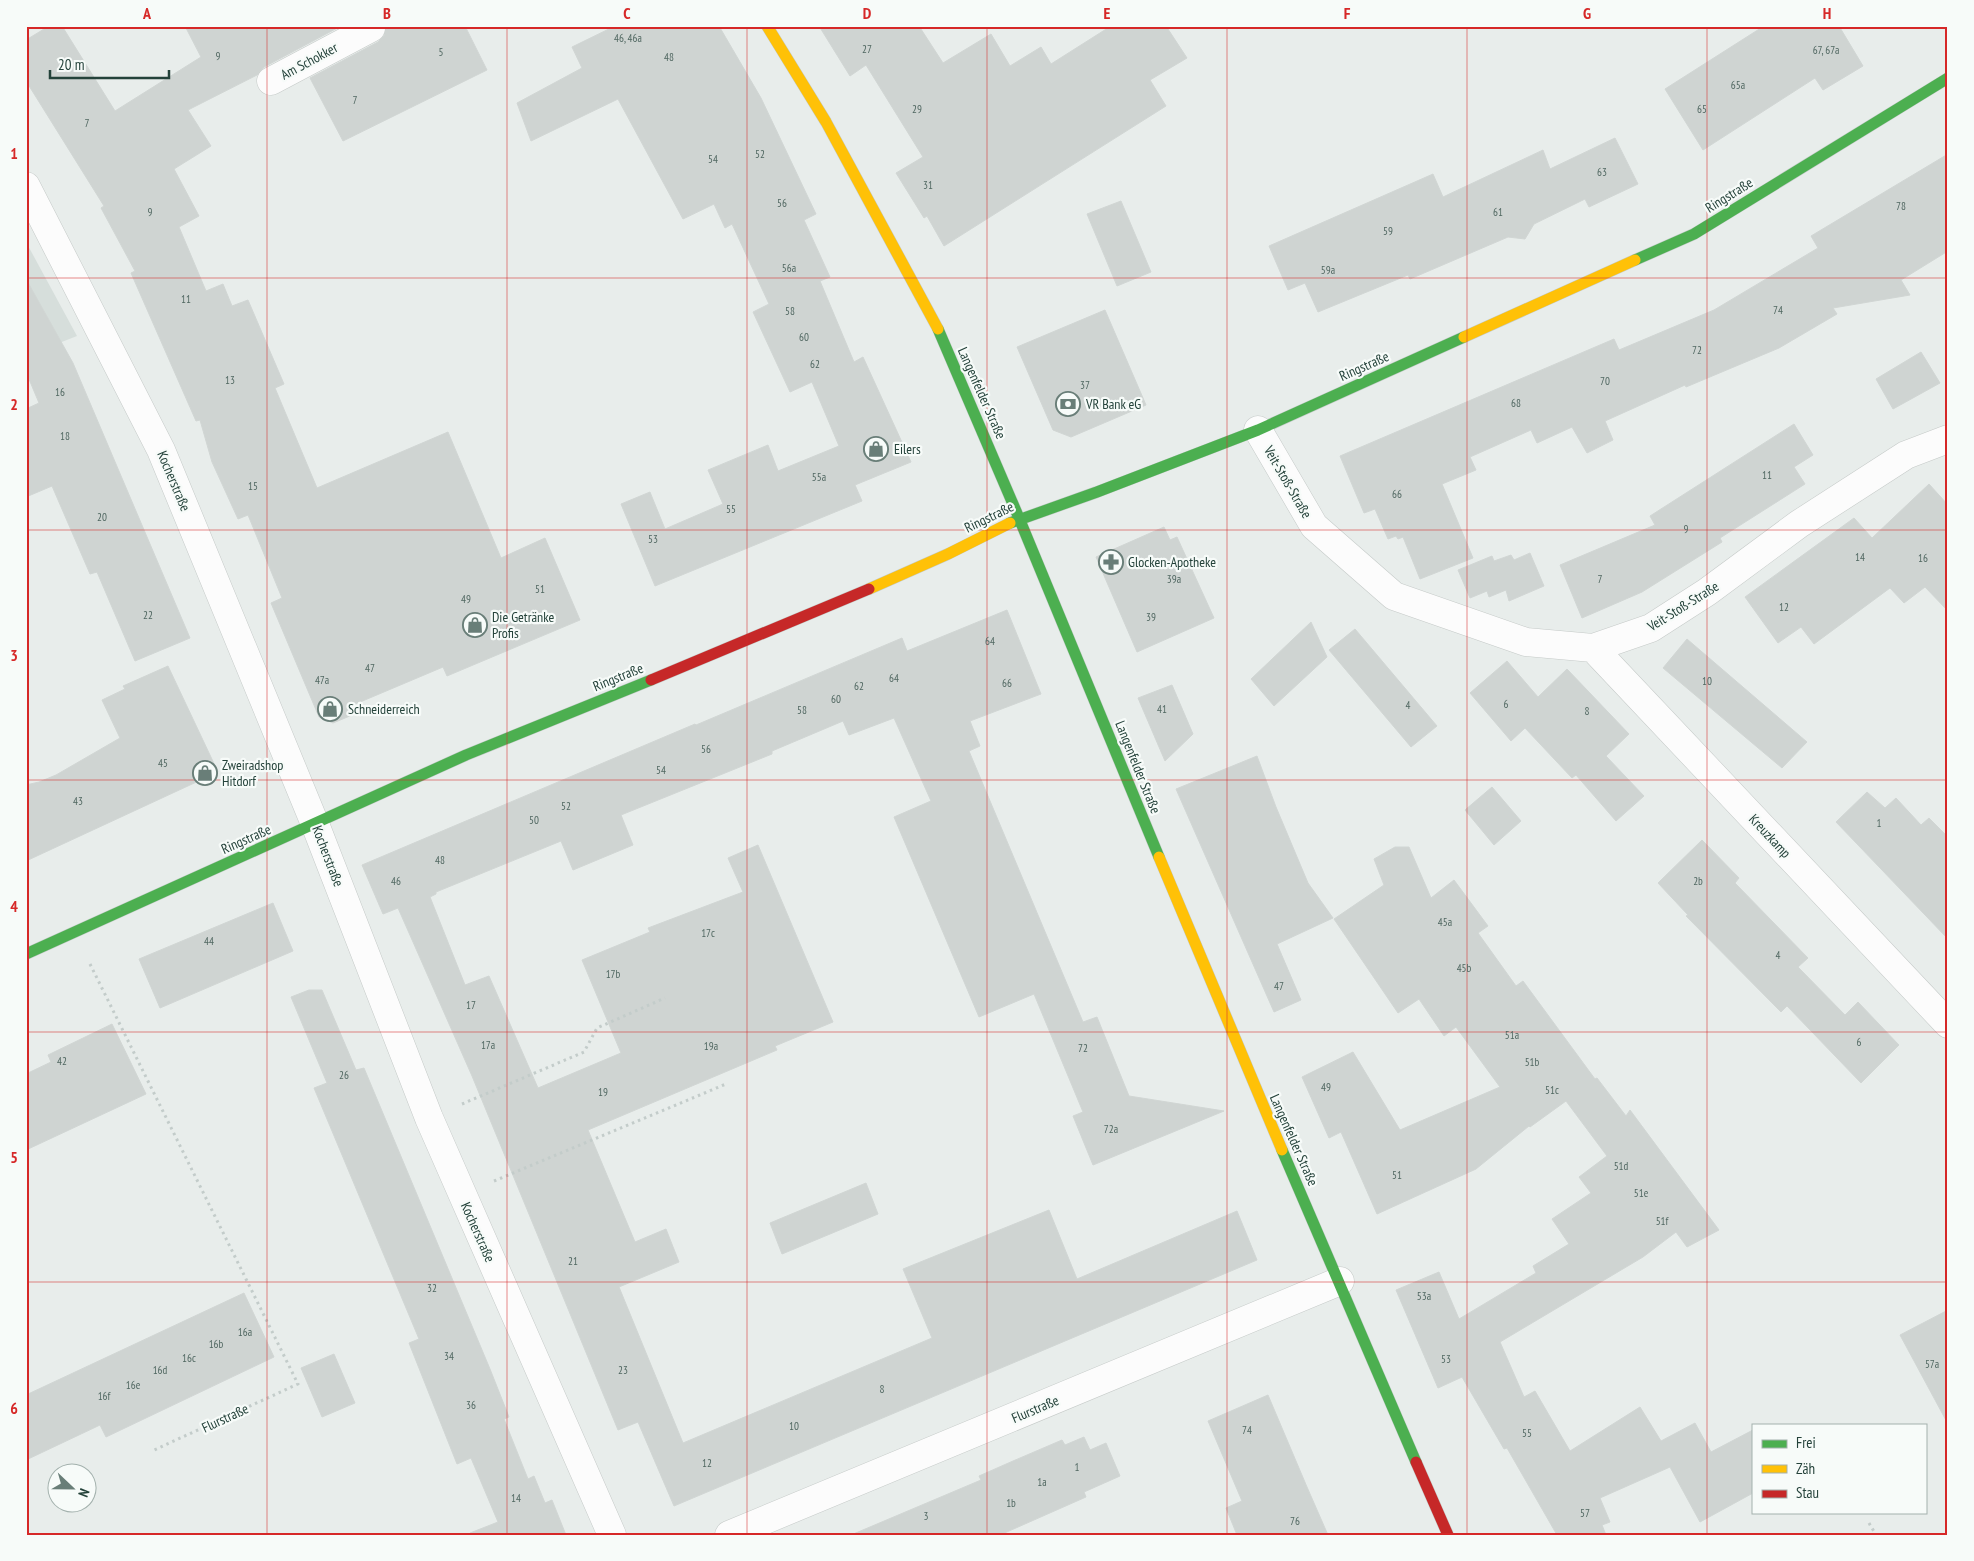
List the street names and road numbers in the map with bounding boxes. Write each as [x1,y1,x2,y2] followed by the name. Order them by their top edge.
[277,38,341,84] street label: Am Schokker
[1702,173,1756,217] street label: Ringstraße
[954,344,1010,442] street label: Langenfelder Straße
[1336,347,1392,385] street label: Ringstraße
[1260,442,1316,522] street label: Veit-Stoß-Straße
[153,448,195,514] street label: Kocherstraße
[961,497,1017,537] street label: Ringstraße
[1643,577,1722,636] street label: Veit-Stoß-Straße
[590,659,646,695] street label: Ringstraße
[1111,718,1165,816] street label: Langenfelder Straße
[1745,810,1795,862] street label: Kreuzkamp
[218,820,274,858] street label: Ringstraße
[308,823,348,889] street label: Kocherstraße
[1266,1091,1322,1189] street label: Langenfelder Straße
[457,1199,499,1265] street label: Kocherstraße
[1009,1391,1062,1427] street label: Flurstraße
[199,1399,251,1437] street label: Flurstraße

